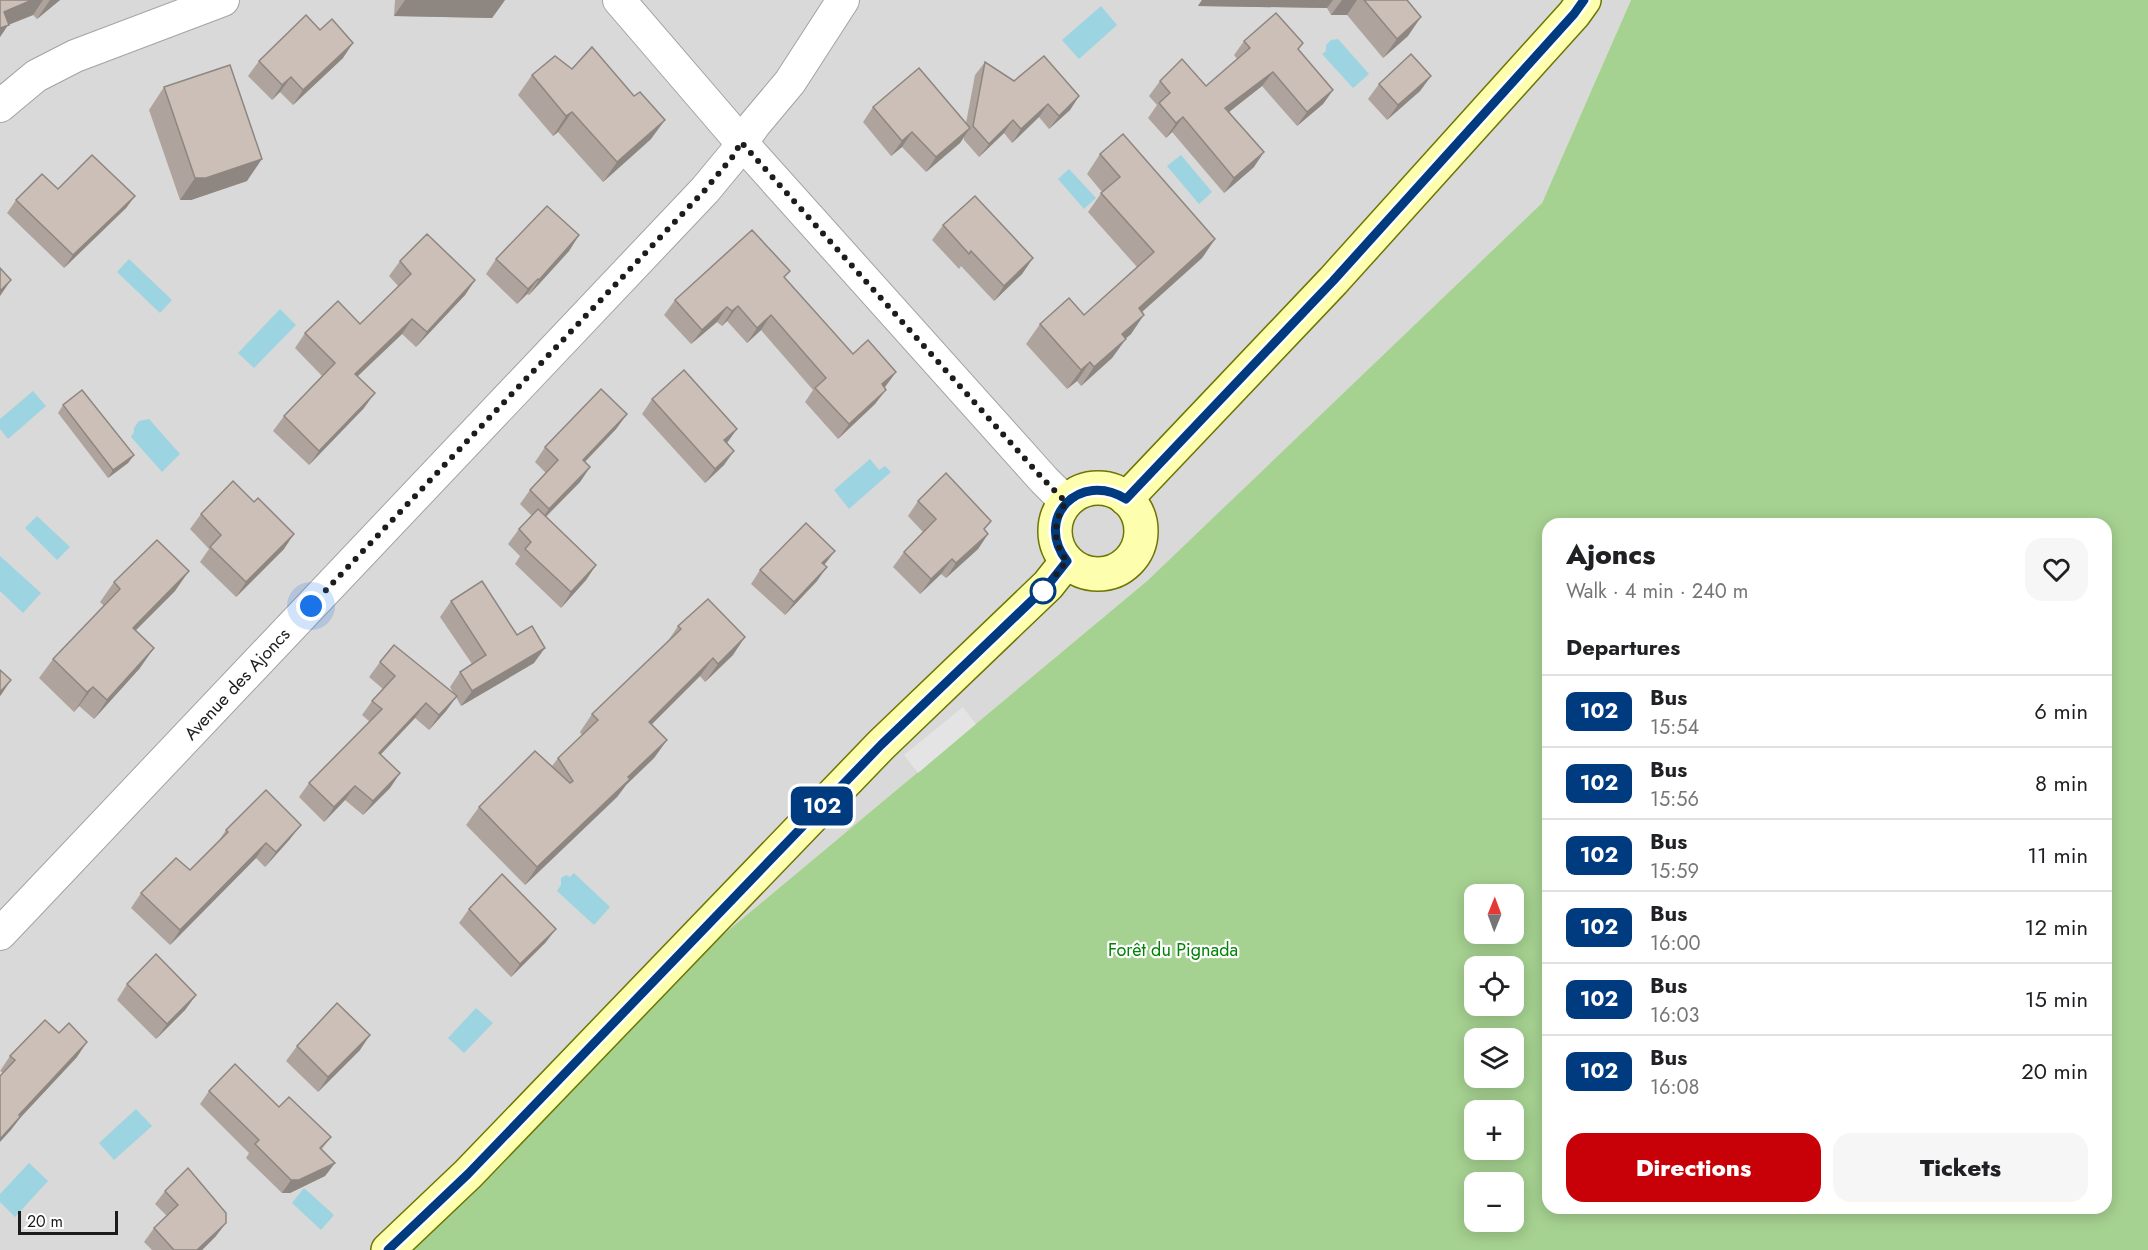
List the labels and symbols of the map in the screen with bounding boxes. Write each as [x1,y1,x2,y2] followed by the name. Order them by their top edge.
[1030,578,1056,604] unlabelled marker
[296,591,326,621] your location
[178,622,296,746] street label: Avenue des Ajoncs
[788,786,856,826] line badge: 102
[1464,884,1524,944] north arrow
[1108,937,1238,963] park label: Forêt du Pignada
[18,1208,118,1236] scale bar

